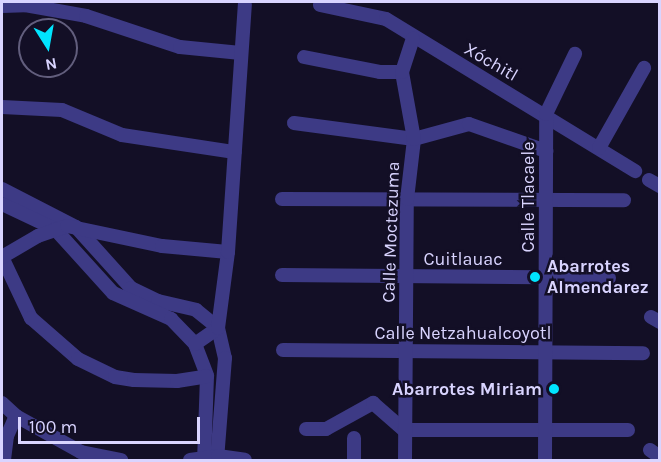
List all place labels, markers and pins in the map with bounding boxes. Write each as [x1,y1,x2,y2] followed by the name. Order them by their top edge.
[547,256,649,298] place label: Abarrotes Almendarez
[528,270,542,284] marker: Abarrotes Almendarez
[392,378,542,400] place label: Abarrotes Miriam
[547,382,561,396] marker: Abarrotes Miriam

